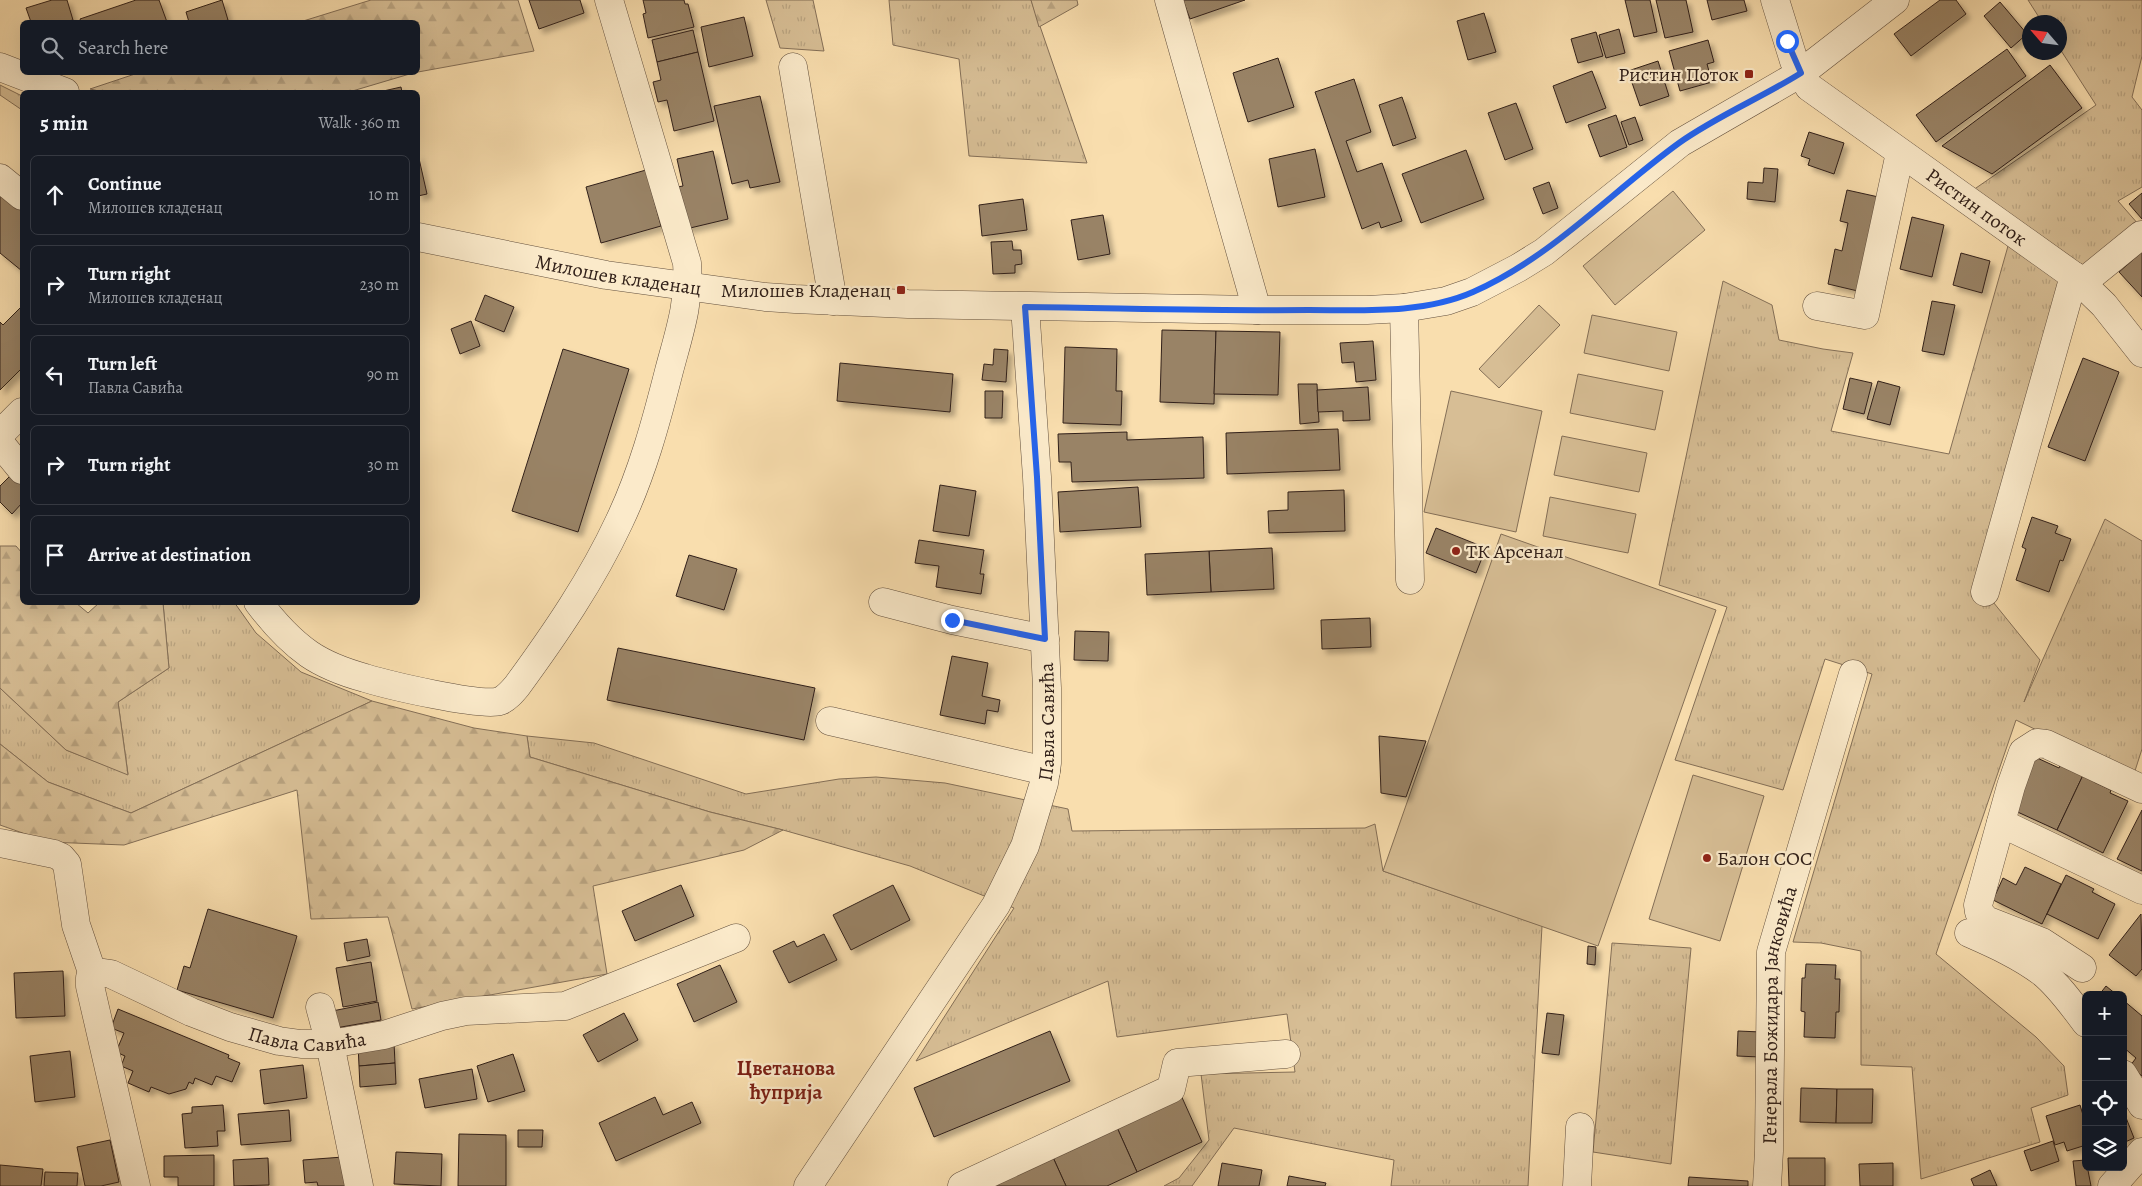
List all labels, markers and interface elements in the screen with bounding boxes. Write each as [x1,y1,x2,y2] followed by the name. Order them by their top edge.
[2022,15,2067,60] north arrow
[20,20,420,75] search box
[1776,30,1799,53] route start
[38,34,66,62] icon: search
[78,35,168,61] text: Search here
[1618,61,1739,88] place label: Ристин Поток
[1743,68,1755,80] marker: Ристин Поток
[40,109,88,137] text: 5 min
[318,112,400,134] text: Walk · 360 m
[1920,162,2033,252] street label: Ристин поток
[88,171,162,197] text: Continue
[41,181,69,209] icon: ahead
[369,184,399,206] text: 10 m
[88,197,222,219] text: Милошев кладенац
[533,248,703,302] street label: Милошев кладенац
[88,261,170,287] text: Turn right
[41,271,69,299] icon: right
[360,274,399,296] text: 230 m
[721,277,891,304] place label: Милошев Кладенац
[895,284,907,296] marker: Милошев Кладенац
[88,287,222,309] text: Милошев кладенац
[88,351,157,377] text: Turn left
[41,361,69,389] icon: left
[367,364,399,386] text: 90 m
[88,377,183,399] text: Павла Савића
[41,451,69,479] icon: right
[88,452,170,478] text: Turn right
[367,454,399,476] text: 30 m
[1466,538,1564,565] place label: ТК Арсенал
[41,541,69,569] icon: arrive
[88,542,251,568] text: Arrive at destination
[1450,545,1462,557] marker: ТК Арсенал
[941,609,964,632] route end
[1031,661,1061,783] street label: Павла Савића
[1717,845,1812,872] place label: Балон СОС
[1701,852,1713,864] marker: Балон СОС
[1756,882,1804,1145] street label: Генерала Божидара Јанковића
[2082,991,2127,1171] map controls
[2082,991,2127,1036] button: +
[245,1020,369,1058] street label: Павла Савића
[2082,1036,2127,1081] button: −
[737,1054,835,1106] district label: Цветанова ћуприја
[2082,1081,2127,1126] button: locate
[2082,1126,2127,1171] button: layers

